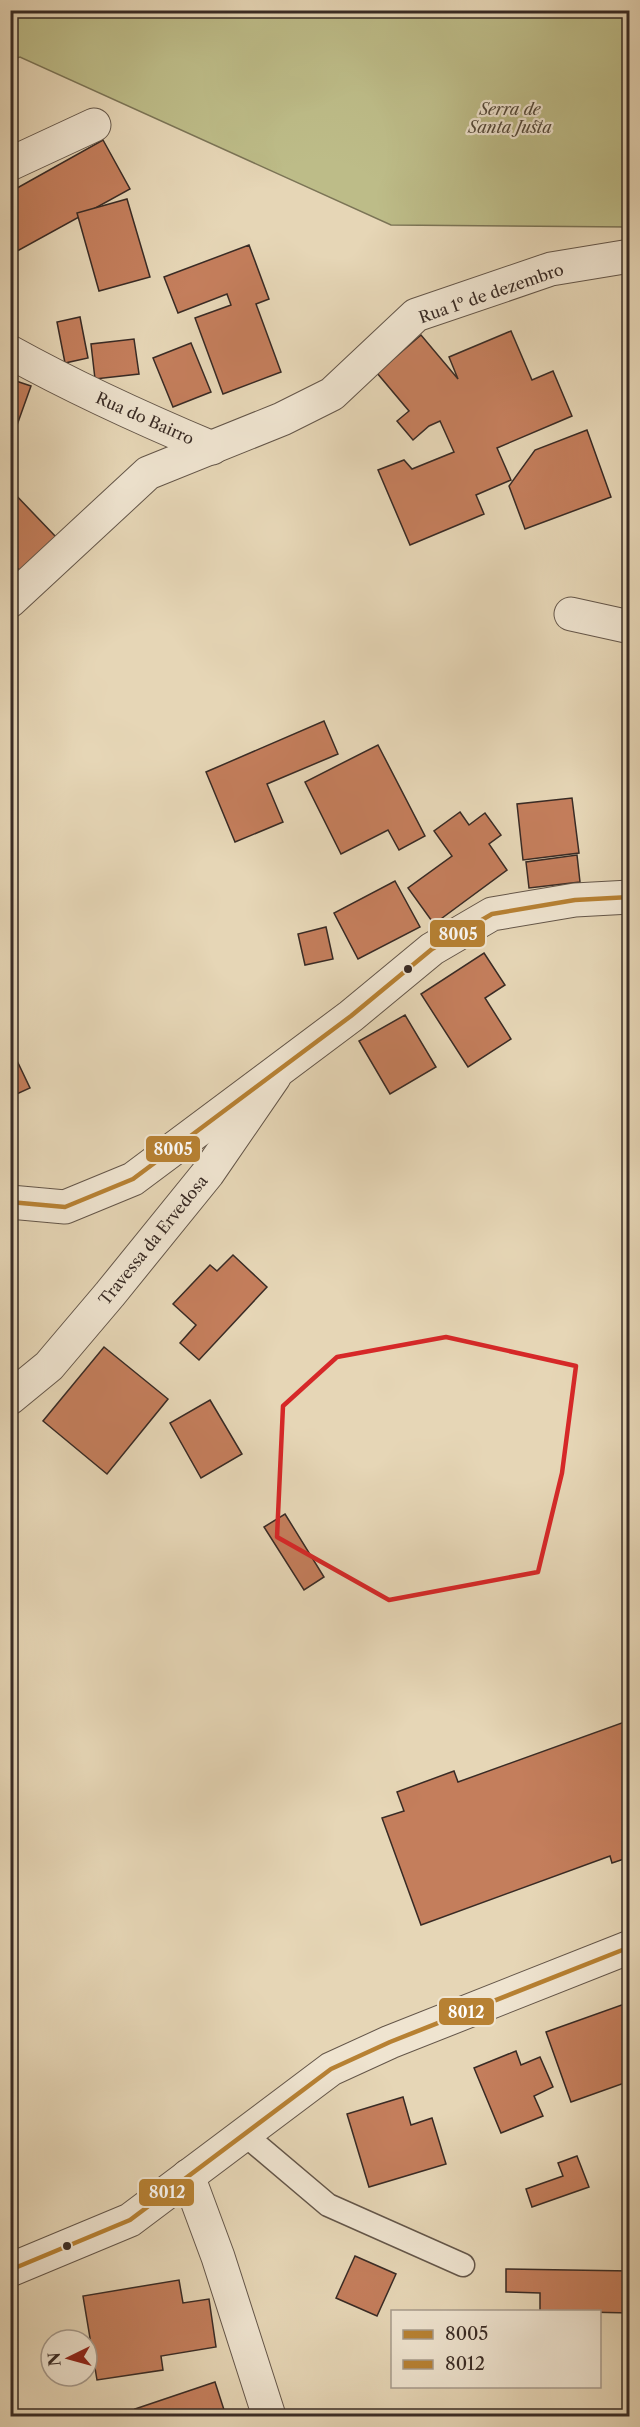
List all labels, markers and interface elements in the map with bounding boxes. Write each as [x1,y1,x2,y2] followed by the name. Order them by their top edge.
[467,99,552,137] park label: Serra de Santa Justa
[416,259,566,327] street label: Rua 1º de dezembro
[93,387,197,449] street label: Rua do Bairro
[429,919,486,948] line badge: 8005
[438,924,478,944] text: 8005
[402,963,414,975] unlabelled marker
[145,1135,201,1163] line badge: 8005
[153,1139,193,1159] text: 8005
[94,1171,212,1309] street label: Travessa da Ervedosa
[438,1997,495,2026] line badge: 8012
[448,2002,484,2022] text: 8012
[138,2178,195,2207] line badge: 8012
[149,2182,185,2202] text: 8012
[61,2240,73,2252] unlabelled marker
[391,2310,601,2388] legend
[445,2323,488,2345] text: 8005
[39,2328,99,2388] north arrow
[43,2351,65,2367] text: N
[445,2353,485,2375] text: 8012

